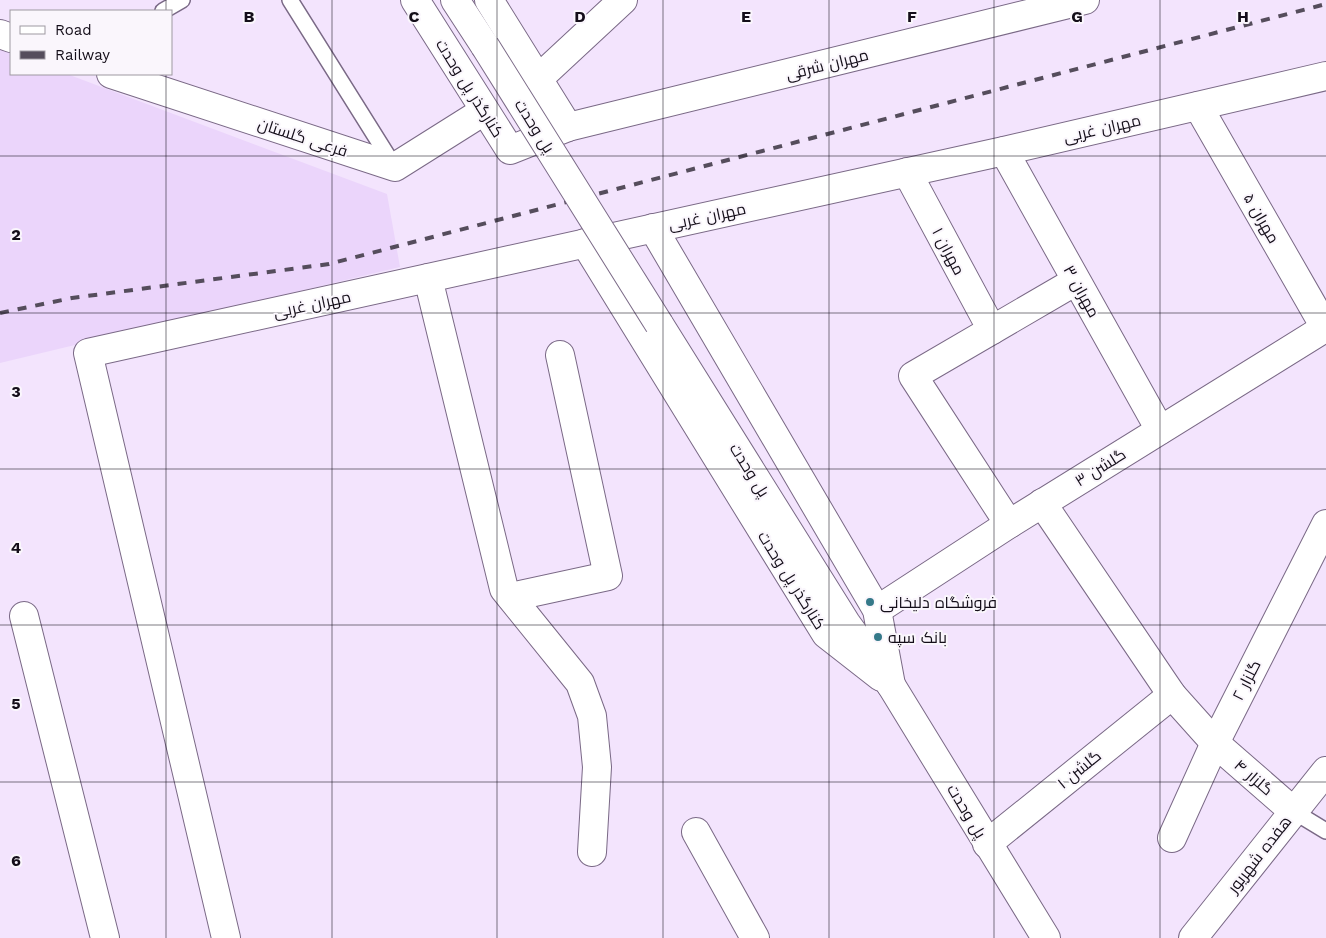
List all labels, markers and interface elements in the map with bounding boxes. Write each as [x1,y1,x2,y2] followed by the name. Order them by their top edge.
[244,7,255,26] text: B
[409,7,420,26] text: C
[574,7,586,26] text: D
[741,7,751,26] text: E
[907,7,917,26] text: F
[1071,7,1083,26] text: G
[1237,7,1249,26] text: H
[10,10,172,75] legend
[55,21,92,39] text: Road
[430,36,507,142] street label: کنارگذر پل وحدت
[784,45,871,85] street label: مهران شرقی
[55,46,110,64] text: Railway
[509,96,559,158] street label: پل وحدت
[1062,110,1143,148] street label: مهران غربی
[255,114,350,162] street label: فرعی گلستان
[1239,190,1283,247] street label: مهران ۵
[667,199,748,235] street label: مهران غربی
[927,224,969,279] street label: مهران ۱
[11,225,21,244] text: 2
[1059,262,1104,321] street label: مهران ۳
[272,287,353,323] street label: مهران غربی
[11,382,21,401] text: 3
[724,440,774,502] street label: پل وحدت
[1071,444,1130,491] street label: گلشن ۳
[752,528,829,634] street label: کنارگذر پل وحدت
[11,538,21,557] text: 4
[880,593,997,613] place label: فروشگاه دلیخانی
[864,596,876,608] marker: فروشگاه دلیخانی
[888,628,947,648] place label: بانک سپه
[872,631,884,643] marker: بانک سپه
[1228,657,1265,704] street label: گلزار ۲
[11,694,21,713] text: 5
[1054,746,1106,794] street label: گلشن ۱
[1230,755,1277,799] street label: گلزار ۴
[941,781,990,843] street label: پل وحدت
[1223,812,1296,898] street label: هفده شهریور
[11,851,21,870] text: 6

